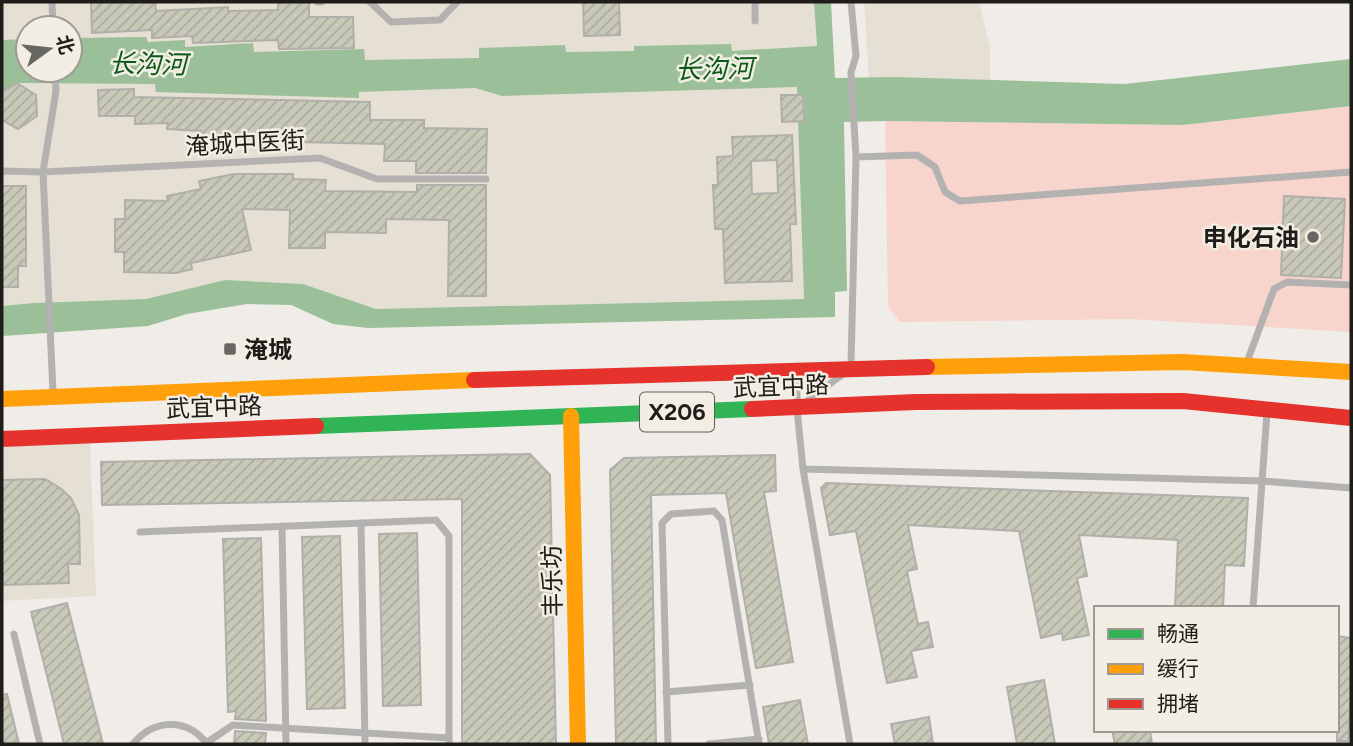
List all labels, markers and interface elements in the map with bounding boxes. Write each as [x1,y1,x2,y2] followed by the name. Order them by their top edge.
[14,14,84,84] north arrow
[51,33,79,57] text: 北
[109,47,192,81] water label: 长沟河
[675,52,758,86] water label: 长沟河
[184,125,306,161] street label: 淹城中医街
[1203,223,1299,252] place label: 申化石油
[1305,229,1321,245] marker: 申化石油
[244,335,292,364] place label: 淹城
[222,341,238,357] marker: 淹城
[733,370,829,402] street label: 武宜中路
[166,391,262,423] street label: 武宜中路
[640,392,714,432] road number: X206
[537,545,567,617] street label: 丰乐坊
[1094,606,1339,732] legend
[1157,621,1199,646] text: 畅通
[1157,656,1199,681] text: 缓行
[1157,691,1199,716] text: 拥堵

